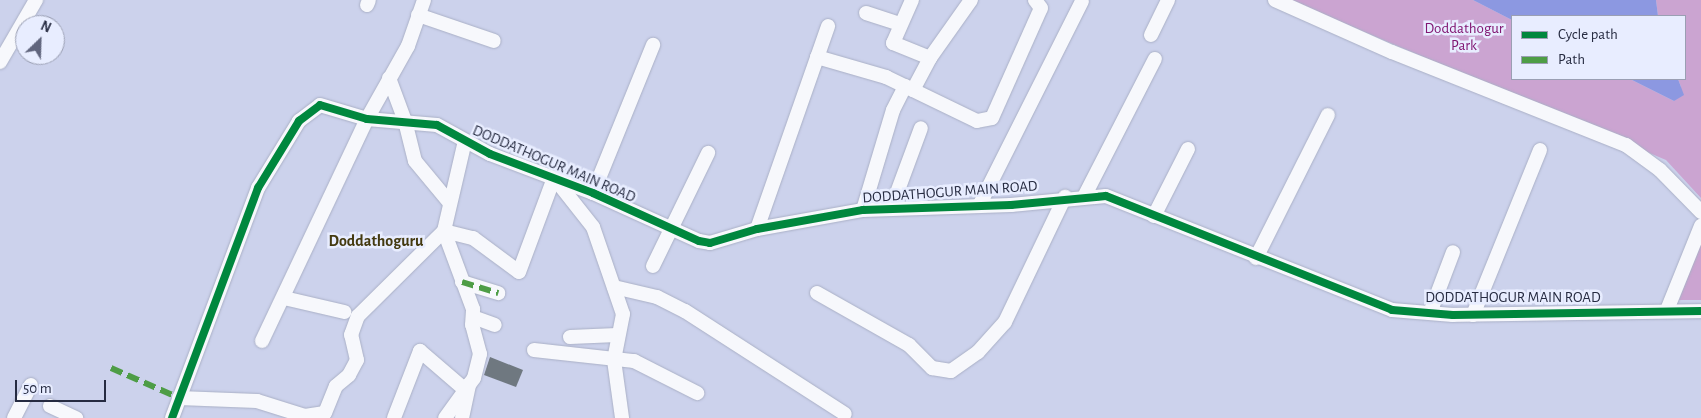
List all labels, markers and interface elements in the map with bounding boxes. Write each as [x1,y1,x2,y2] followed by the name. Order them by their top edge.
[15,15,65,65] north arrow
[1511,15,1686,80] legend
[38,19,53,36] text: N
[1424,19,1504,54] park label: Doddathogur Park
[1558,27,1618,42] text: Cycle path
[1558,52,1585,67] text: Path
[470,121,638,207] street label: DODDATHOGUR MAIN ROAD
[862,177,1038,207] street label: DODDATHOGUR MAIN ROAD
[329,231,423,251] district label: Doddathoguru
[1425,289,1601,307] street label: DODDATHOGUR MAIN ROAD
[18,370,109,402] scale bar
[23,381,52,396] text: 50 m

